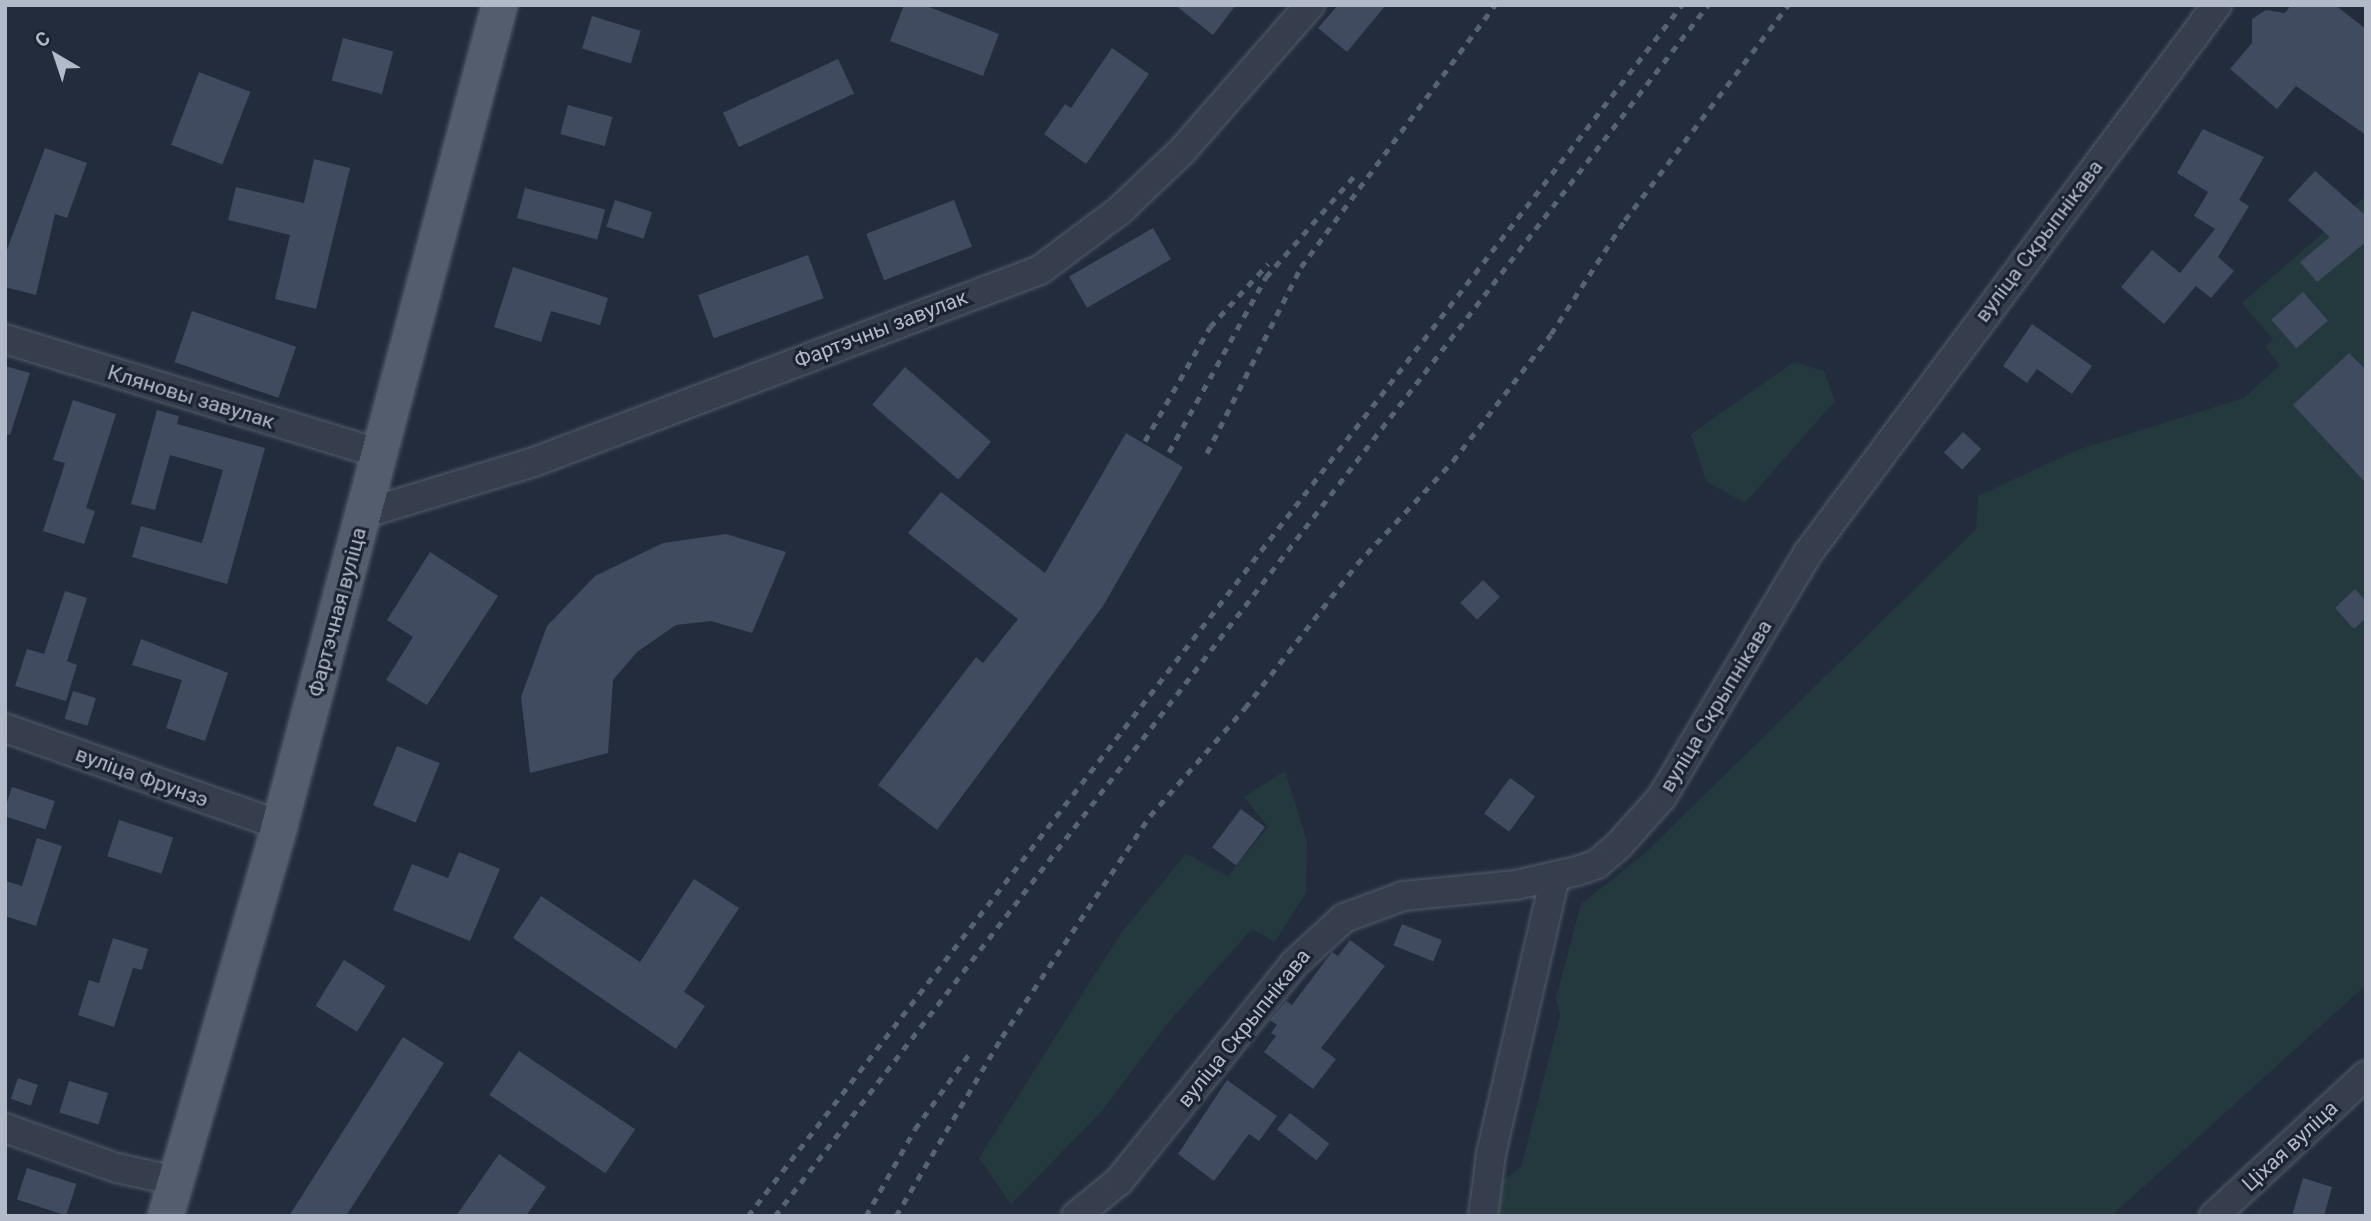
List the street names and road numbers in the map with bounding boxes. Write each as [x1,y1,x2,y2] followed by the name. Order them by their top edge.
[1970,155,2108,327] street label: вуліца Скрыпнікава
[791,284,971,374] street label: Фартэчны завулак
[105,360,277,434] street label: Кляновы завулак
[302,525,372,699] street label: Фартэчная вуліца
[1655,615,1777,797] street label: вуліца Скрыпнікава
[72,741,212,813] street label: вуліца Фрунзэ
[1172,944,1316,1112] street label: вуліца Скрыпнікава
[2237,1095,2343,1197] street label: Ціхая вуліца

